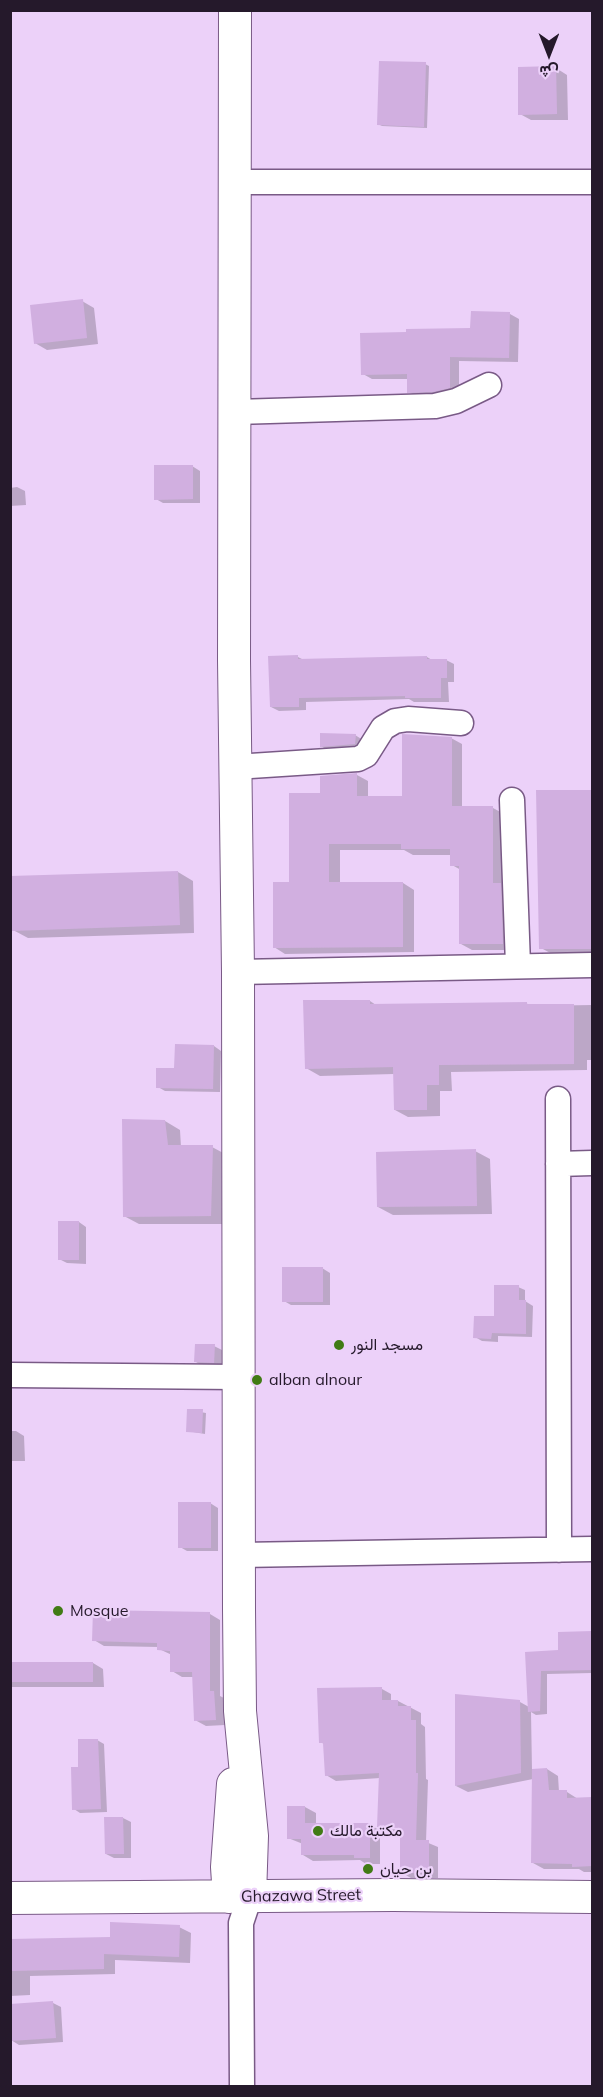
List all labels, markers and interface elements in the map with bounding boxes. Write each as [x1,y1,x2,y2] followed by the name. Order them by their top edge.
[519,24,579,84] north arrow
[539,62,559,82] text: ش
[351,1335,423,1355] place label: مسجد النور
[332,1338,346,1352] marker: مسجد النور
[269,1370,362,1390] place label: alban alnour
[250,1373,264,1387] marker: alban alnour
[70,1601,128,1621] place label: Mosque
[51,1604,65,1618] marker: Mosque
[330,1821,402,1841] place label: مكتبة مالك
[311,1824,325,1838] marker: مكتبة مالك
[380,1859,432,1879] place label: بن حيان
[361,1862,375,1876] marker: بن حيان
[241,1885,361,1907] street label: Ghazawa Street

